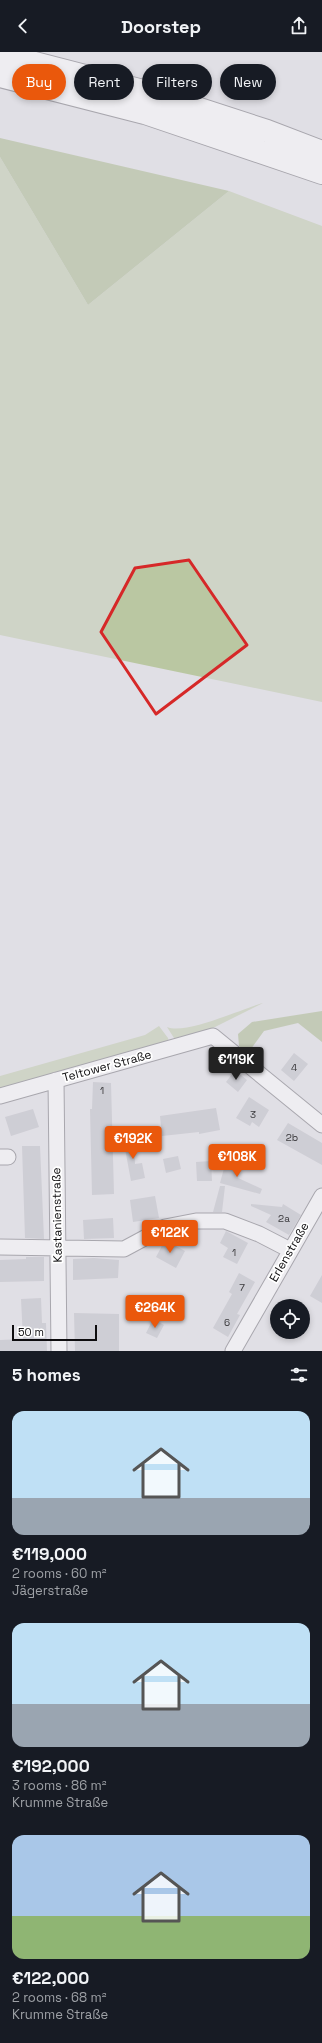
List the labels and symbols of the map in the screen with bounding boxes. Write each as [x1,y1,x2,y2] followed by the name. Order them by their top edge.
[61,1046,153,1086] street label: Teltower Straße
[208,1047,264,1081] pin: €119K
[291,1061,297,1074] house number: 4
[100,1084,104,1097] house number: 1
[250,1108,256,1121] house number: 3
[105,1126,161,1160] pin: €192K
[286,1131,298,1144] house number: 2b
[209,1144,265,1178] pin: €108K
[48,1167,66,1263] street label: Kastanienstraße
[278,1212,290,1225] house number: 2a
[266,1219,312,1285] street label: Erlenstraße
[142,1220,198,1254] pin: €122K
[232,1246,236,1259] house number: 1
[239,1281,245,1294] house number: 7
[127,1295,183,1329] pin: €264K
[224,1316,230,1329] house number: 6
[12,1323,97,1342] scale bar

